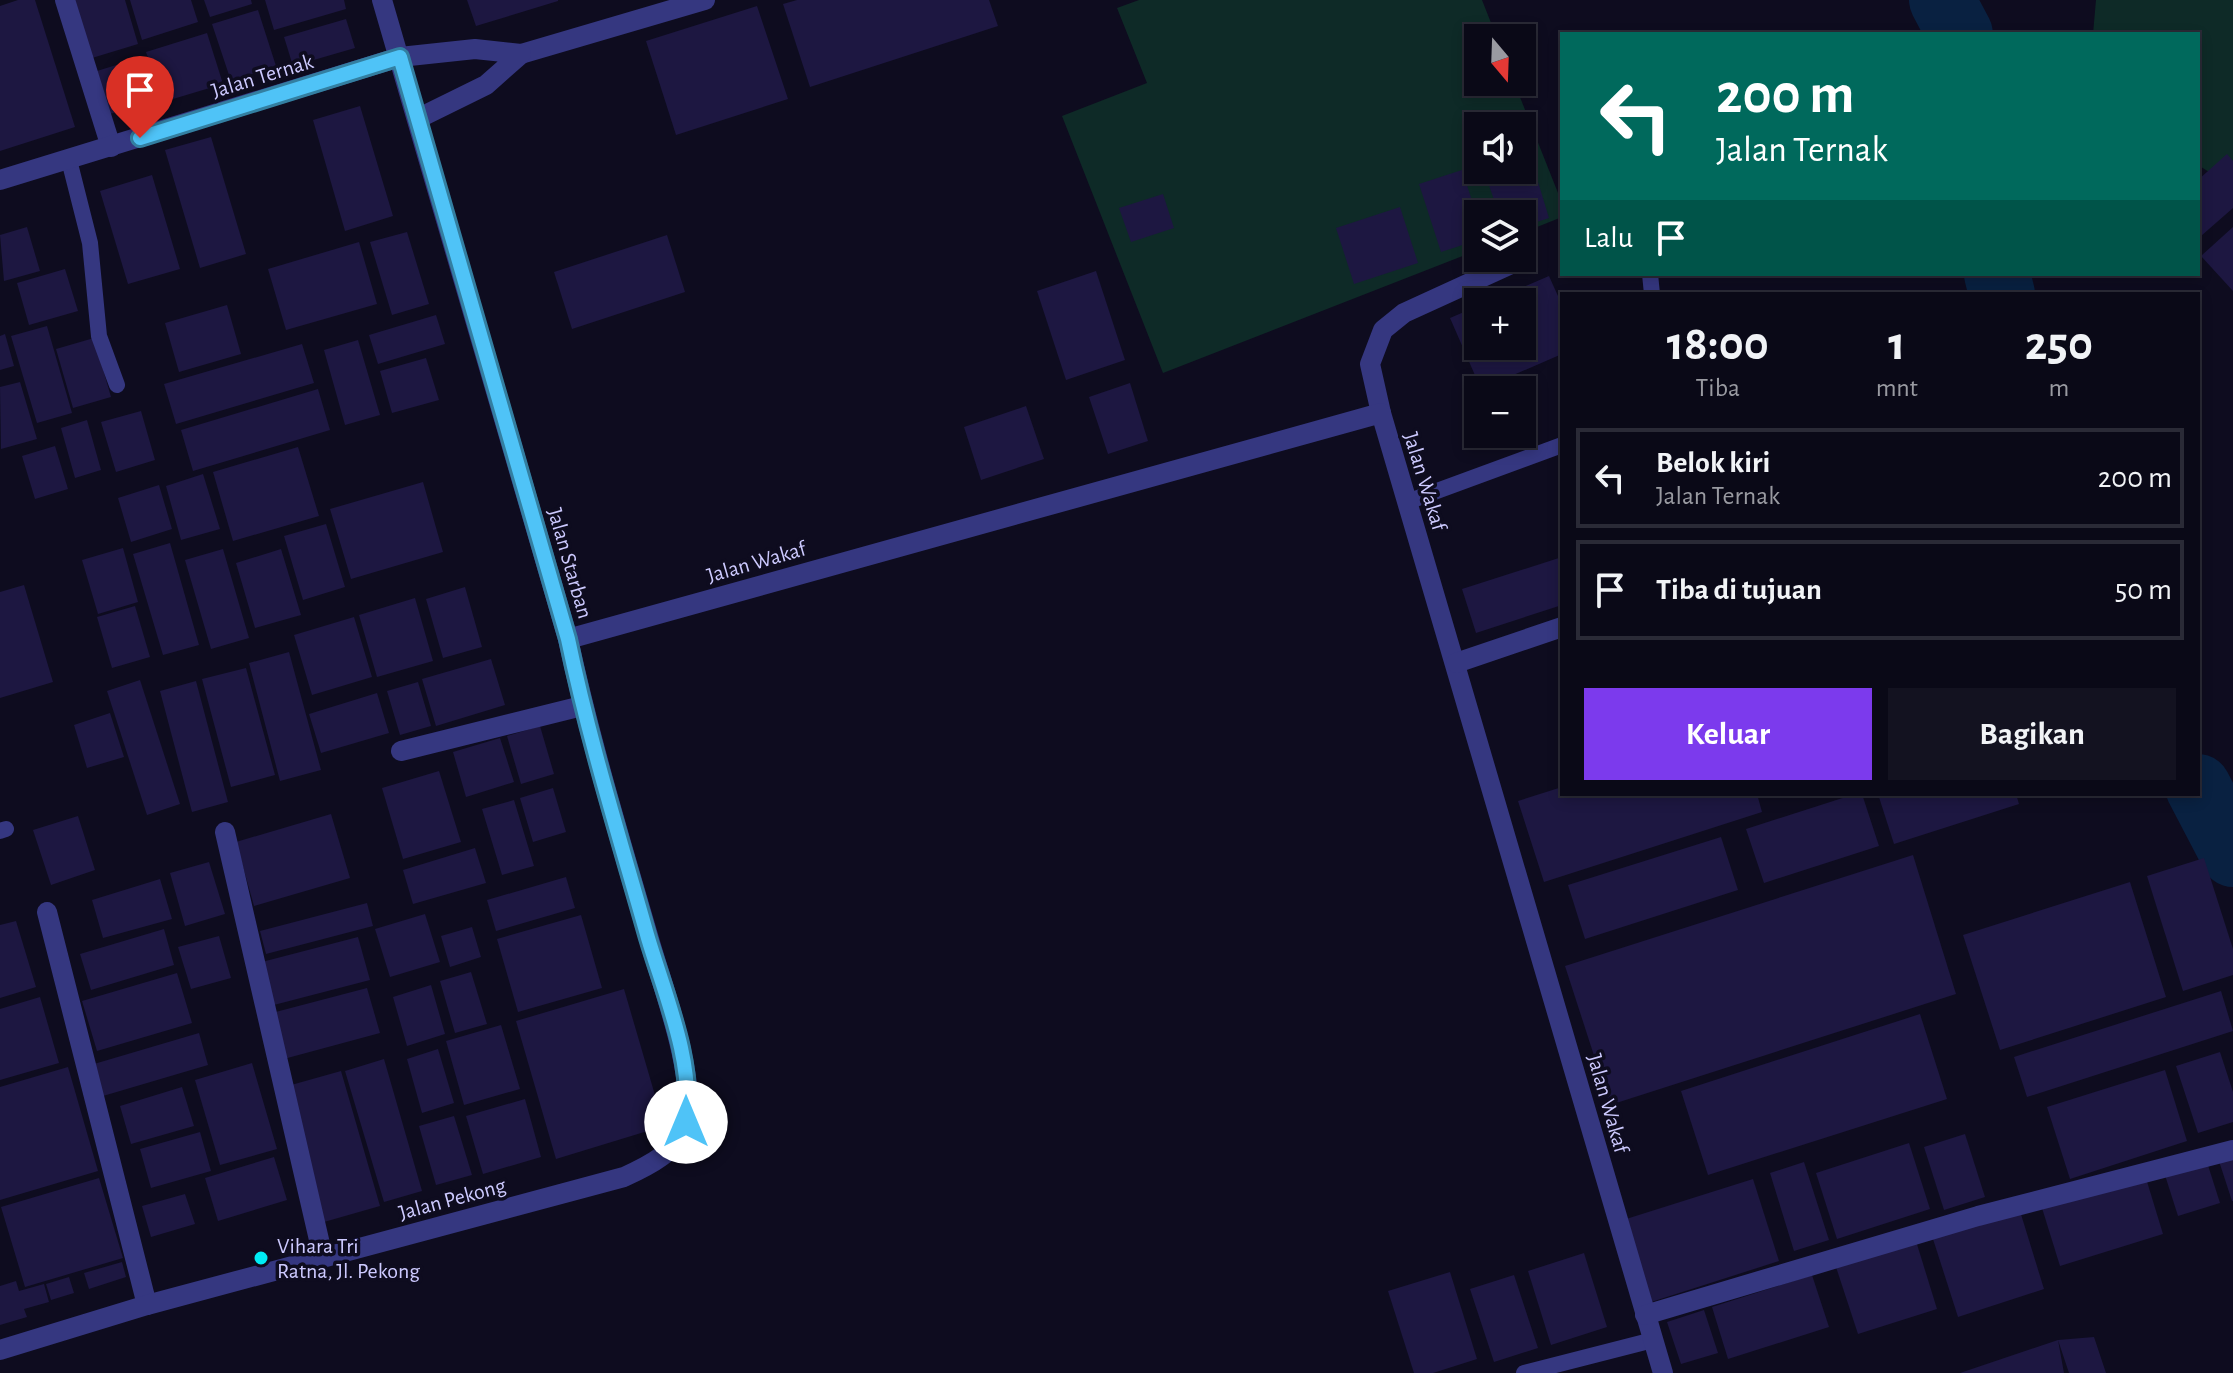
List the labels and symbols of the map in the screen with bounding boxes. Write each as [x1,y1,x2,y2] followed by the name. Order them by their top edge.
[1464,24,1536,96] north arrow
[209,50,316,102] street label: Jalan Ternak
[106,56,174,138] pin
[1400,429,1451,534] street label: Jalan Wakaf
[544,505,596,621] street label: Jalan Starban
[704,537,809,587] street label: Jalan Wakaf
[1583,1051,1633,1156] street label: Jalan Wakaf
[644,1080,728,1164] position arrow
[396,1174,508,1224] street label: Jalan Pekong
[277,1235,420,1282] place label: Vihara Tri Ratna, Jl. Pekong
[252,1249,270,1267] marker: Vihara Tri Ratna, Jl. Pekong

